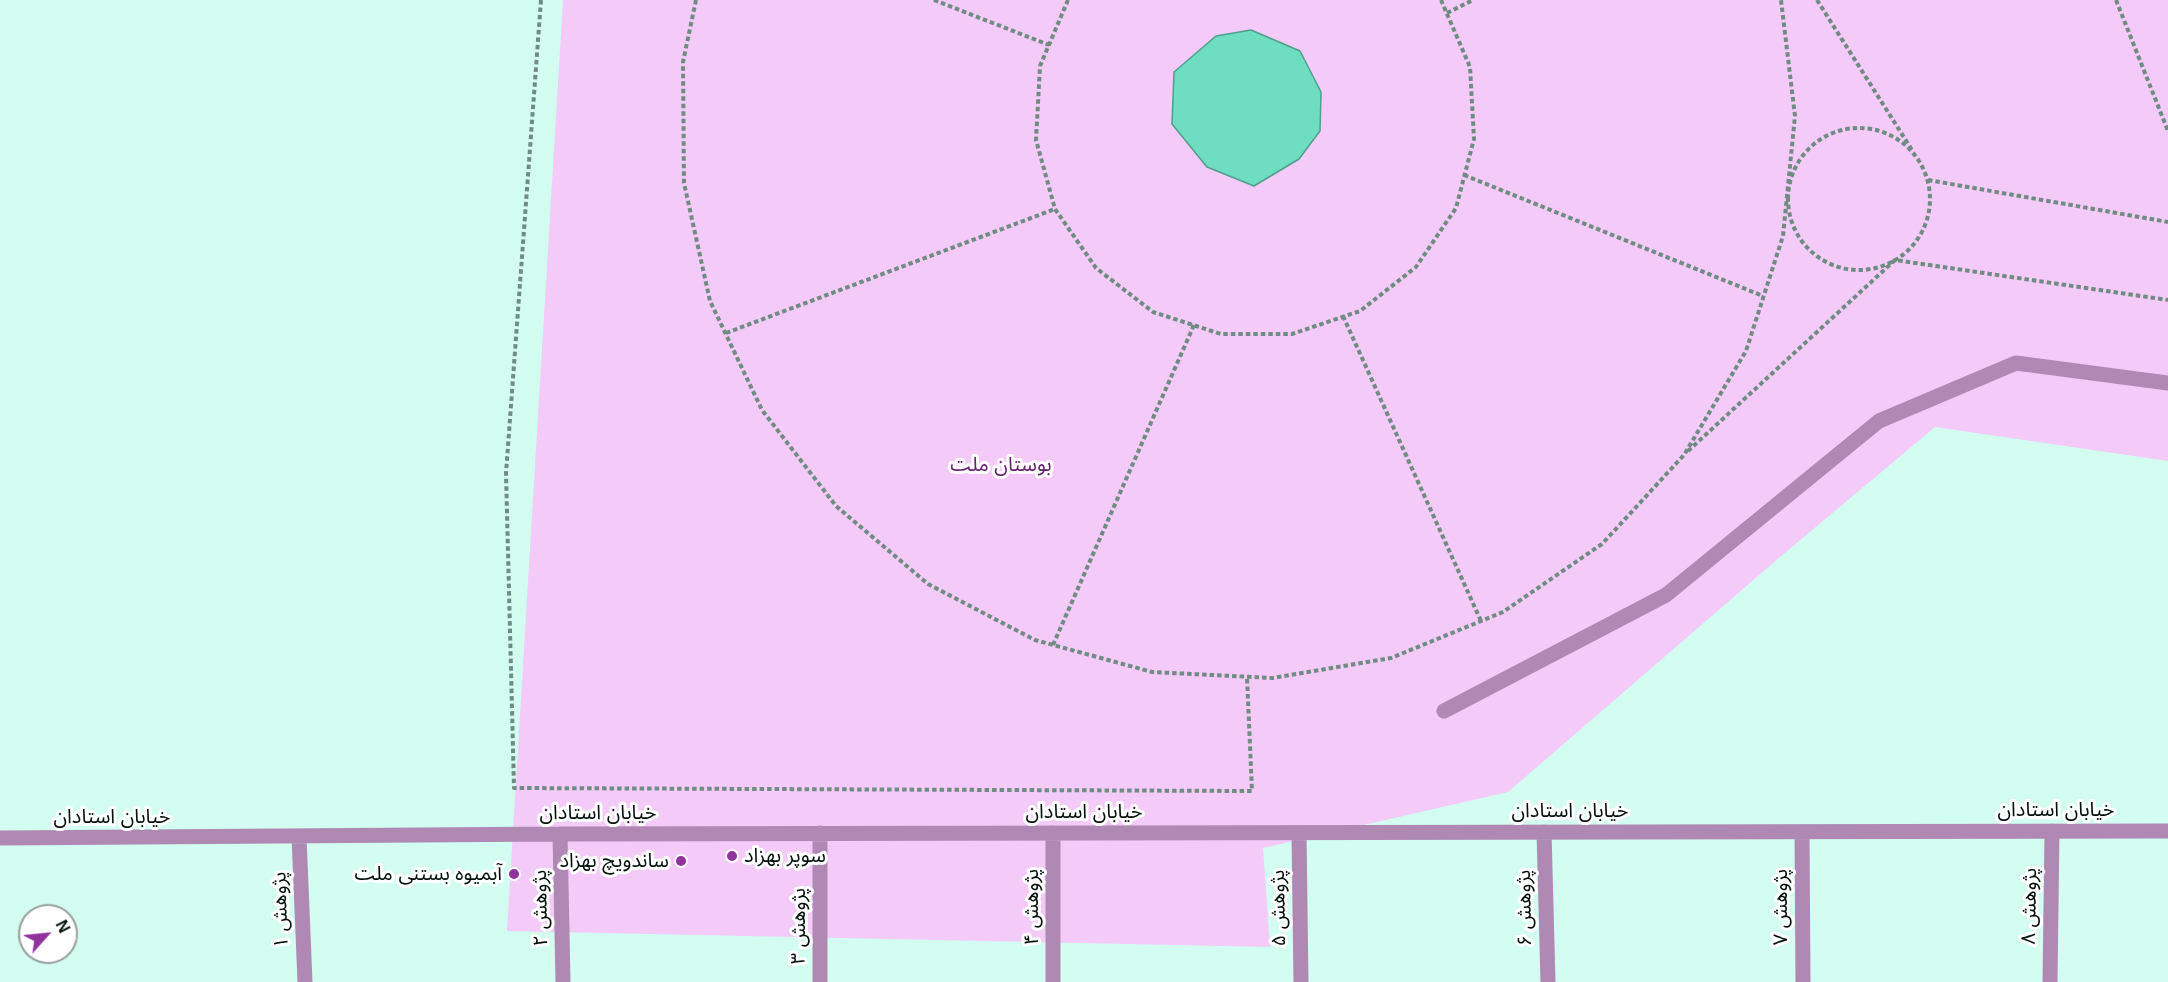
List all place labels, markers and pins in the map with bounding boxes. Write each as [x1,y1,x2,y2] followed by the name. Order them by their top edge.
[744,844,826,868] place label: سوپر بهزاد
[559,849,669,873] place label: ساندویچ بهزاد
[725,849,739,863] marker: سوپر بهزاد
[674,854,688,868] marker: ساندویچ بهزاد
[354,862,502,886] place label: آبمیوه بستنی ملت
[507,867,521,881] marker: آبمیوه بستنی ملت

